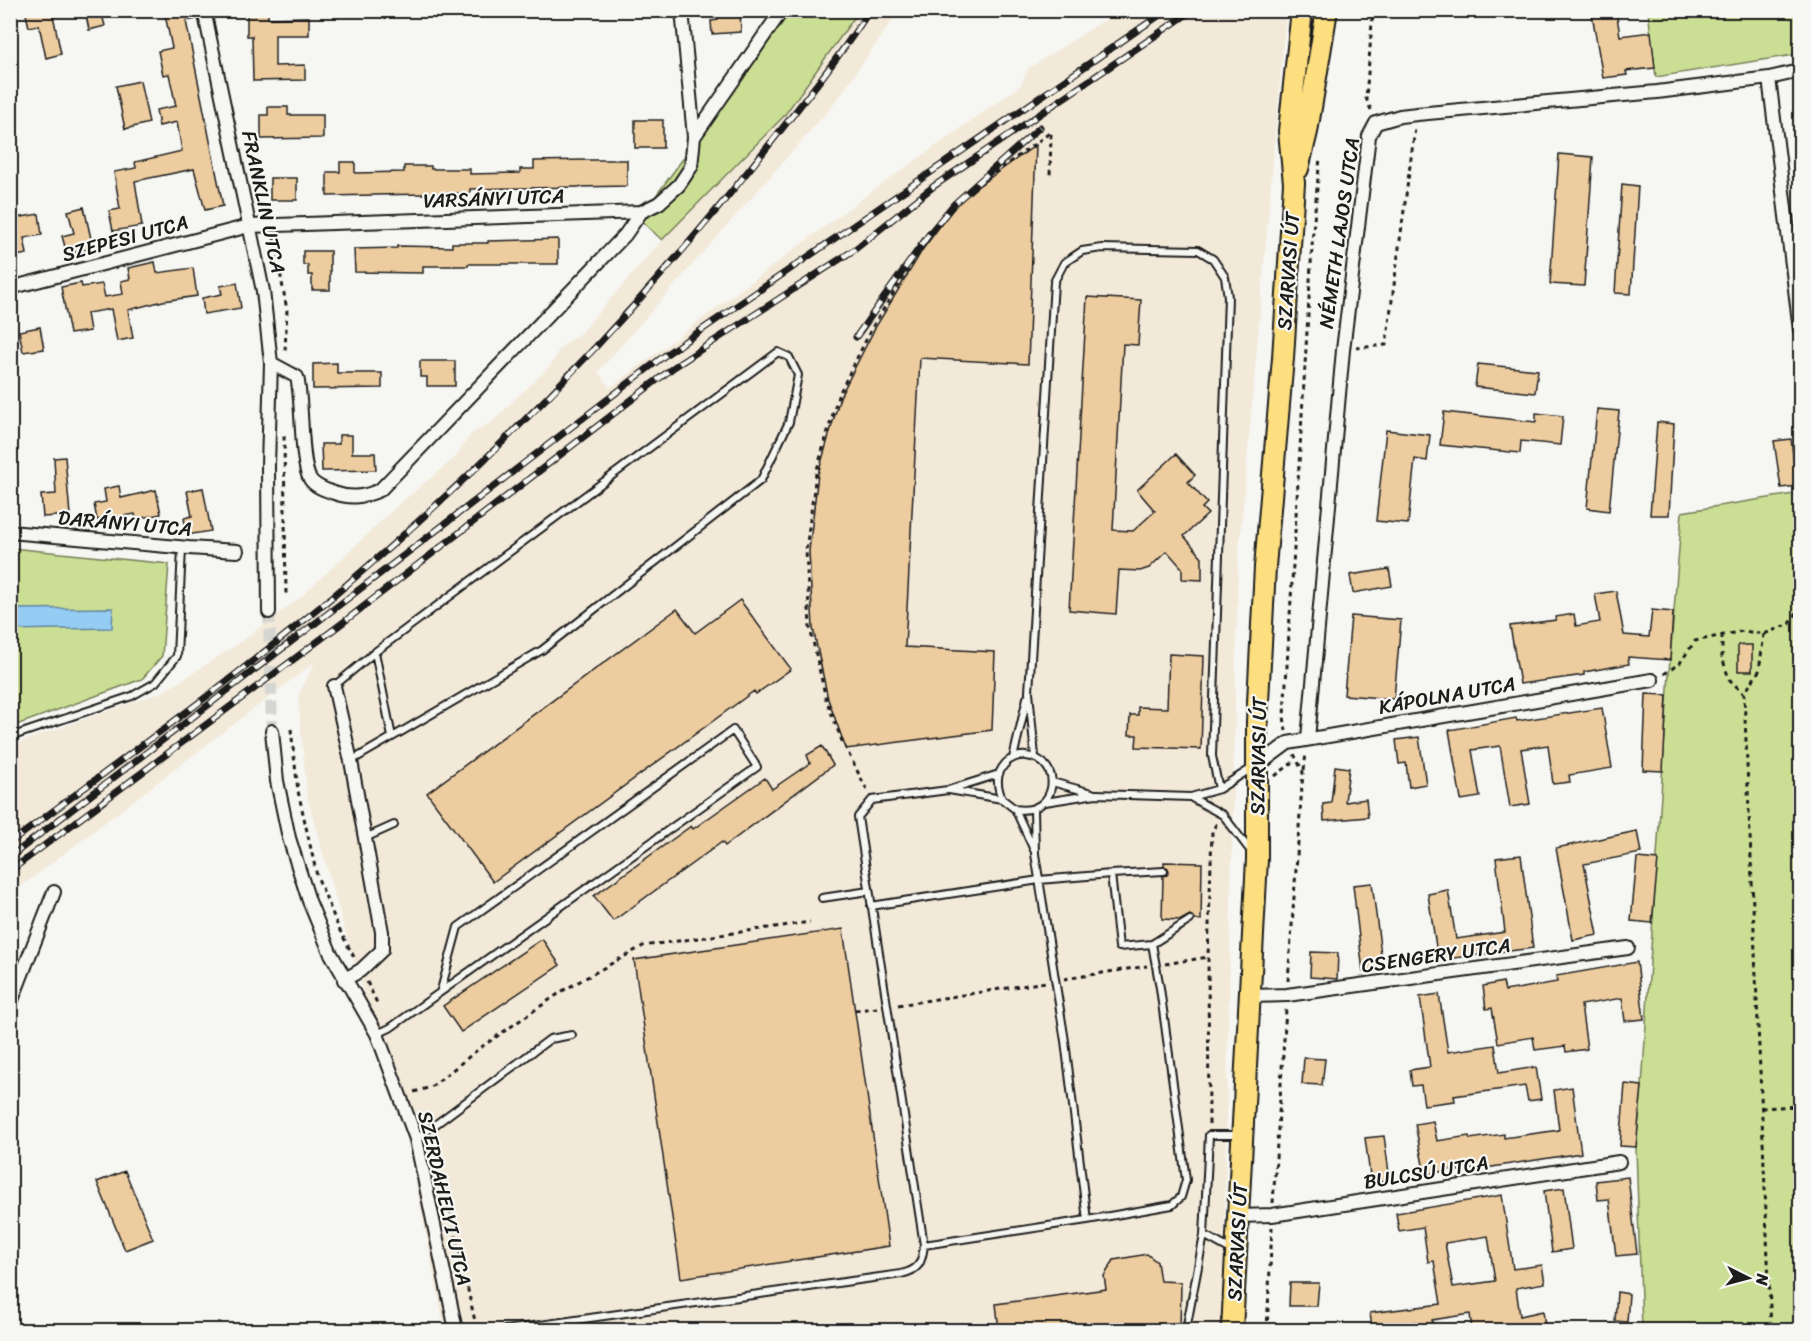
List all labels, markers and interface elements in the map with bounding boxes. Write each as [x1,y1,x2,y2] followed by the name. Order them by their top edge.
[231,127,296,277] street label: FRANKLIN UTCA
[1309,135,1370,331] street label: NÉMETH LAJOS UTCA
[423,179,565,218] street label: VARSÁNYI UTCA
[58,205,192,272] street label: SZEPESI UTCA
[1267,210,1310,331] street label: SZARVASI ÚT
[57,500,193,547] street label: DARÁNYI UTCA
[1376,666,1518,725] street label: KÁPOLNA UTCA
[1240,696,1277,815] street label: SZARVASI ÚT
[1359,928,1513,983] street label: CSENGERY UTCA
[407,1107,482,1289] street label: SZERDAHELYI UTCA
[1361,1145,1491,1200] street label: BULCSÚ UTCA
[1217,1181,1258,1302] street label: SZARVASI ÚT
[1718,1248,1778,1308] north arrow
[1747,1271,1778,1287] text: N

